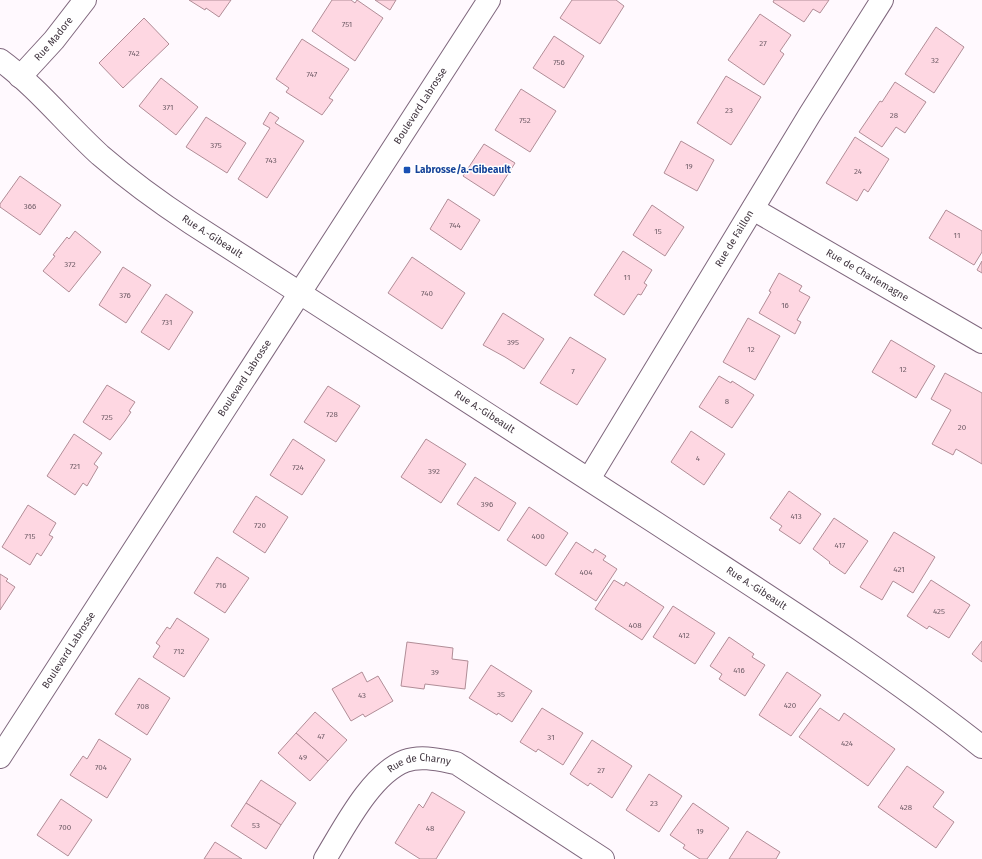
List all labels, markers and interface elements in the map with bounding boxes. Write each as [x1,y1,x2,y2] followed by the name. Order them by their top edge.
[32,14,76,63] street label: Rue Madore
[342,20,352,29] house number: 751
[759,39,767,48] house number: 27
[128,49,140,58] house number: 742
[931,56,939,65] house number: 32
[553,58,565,67] house number: 756
[391,65,450,147] street label: Boulevard Labrosse
[307,70,318,79] house number: 747
[163,103,173,112] house number: 371
[725,106,733,115] house number: 23
[890,111,899,120] house number: 28
[519,116,531,125] house number: 752
[210,141,222,150] house number: 375
[265,156,277,165] house number: 743
[685,162,693,171] house number: 19
[415,164,511,176] place label: Labrosse/a.-Gibeault
[402,165,412,175] marker: Labrosse/a.-Gibeault
[854,167,863,176] house number: 24
[24,202,36,211] house number: 366
[713,208,756,269] street label: Rue de Faillon
[180,213,245,261] street label: Rue A.-Gibeault
[449,221,462,230] house number: 744
[654,227,662,236] house number: 15
[954,231,960,240] house number: 11
[824,247,911,304] street label: Rue de Charlemagne
[64,260,76,269] house number: 372
[624,273,630,282] house number: 11
[421,289,434,298] house number: 740
[119,291,131,300] house number: 376
[781,301,789,310] house number: 16
[162,318,172,327] house number: 731
[216,338,274,419] street label: Boulevard Labrosse
[507,338,519,347] house number: 395
[747,345,755,354] house number: 12
[899,365,907,374] house number: 12
[571,367,575,376] house number: 7
[452,388,518,436] street label: Rue A.-Gibeault
[725,397,730,406] house number: 8
[326,410,338,419] house number: 728
[101,413,113,422] house number: 725
[958,423,967,432] house number: 20
[696,454,701,463] house number: 4
[70,462,80,471] house number: 721
[292,463,304,472] house number: 724
[428,467,440,476] house number: 392
[481,500,493,509] house number: 396
[790,512,802,521] house number: 413
[254,521,266,530] house number: 720
[25,532,35,541] house number: 715
[531,532,545,541] house number: 400
[835,541,846,550] house number: 417
[724,564,789,613] street label: Rue A.-Gibeault
[893,565,905,574] house number: 421
[580,568,593,577] house number: 404
[215,581,227,590] house number: 716
[933,607,945,616] house number: 425
[40,610,98,691] street label: Boulevard Labrosse
[628,621,642,630] house number: 408
[678,631,690,640] house number: 412
[174,647,184,656] house number: 712
[733,666,745,675] house number: 416
[431,668,439,677] house number: 39
[497,690,505,699] house number: 35
[358,691,366,700] house number: 43
[784,701,797,710] house number: 420
[137,702,150,711] house number: 708
[317,732,325,741] house number: 47
[547,733,555,742] house number: 31
[841,739,854,748] house number: 424
[385,752,452,775] street label: Rue de Charny
[299,753,307,762] house number: 49
[95,763,108,772] house number: 704
[597,766,605,775] house number: 27
[650,799,658,808] house number: 23
[900,803,913,812] house number: 428
[252,821,260,830] house number: 53
[59,823,72,832] house number: 700
[426,824,435,833] house number: 48
[696,827,704,836] house number: 19

